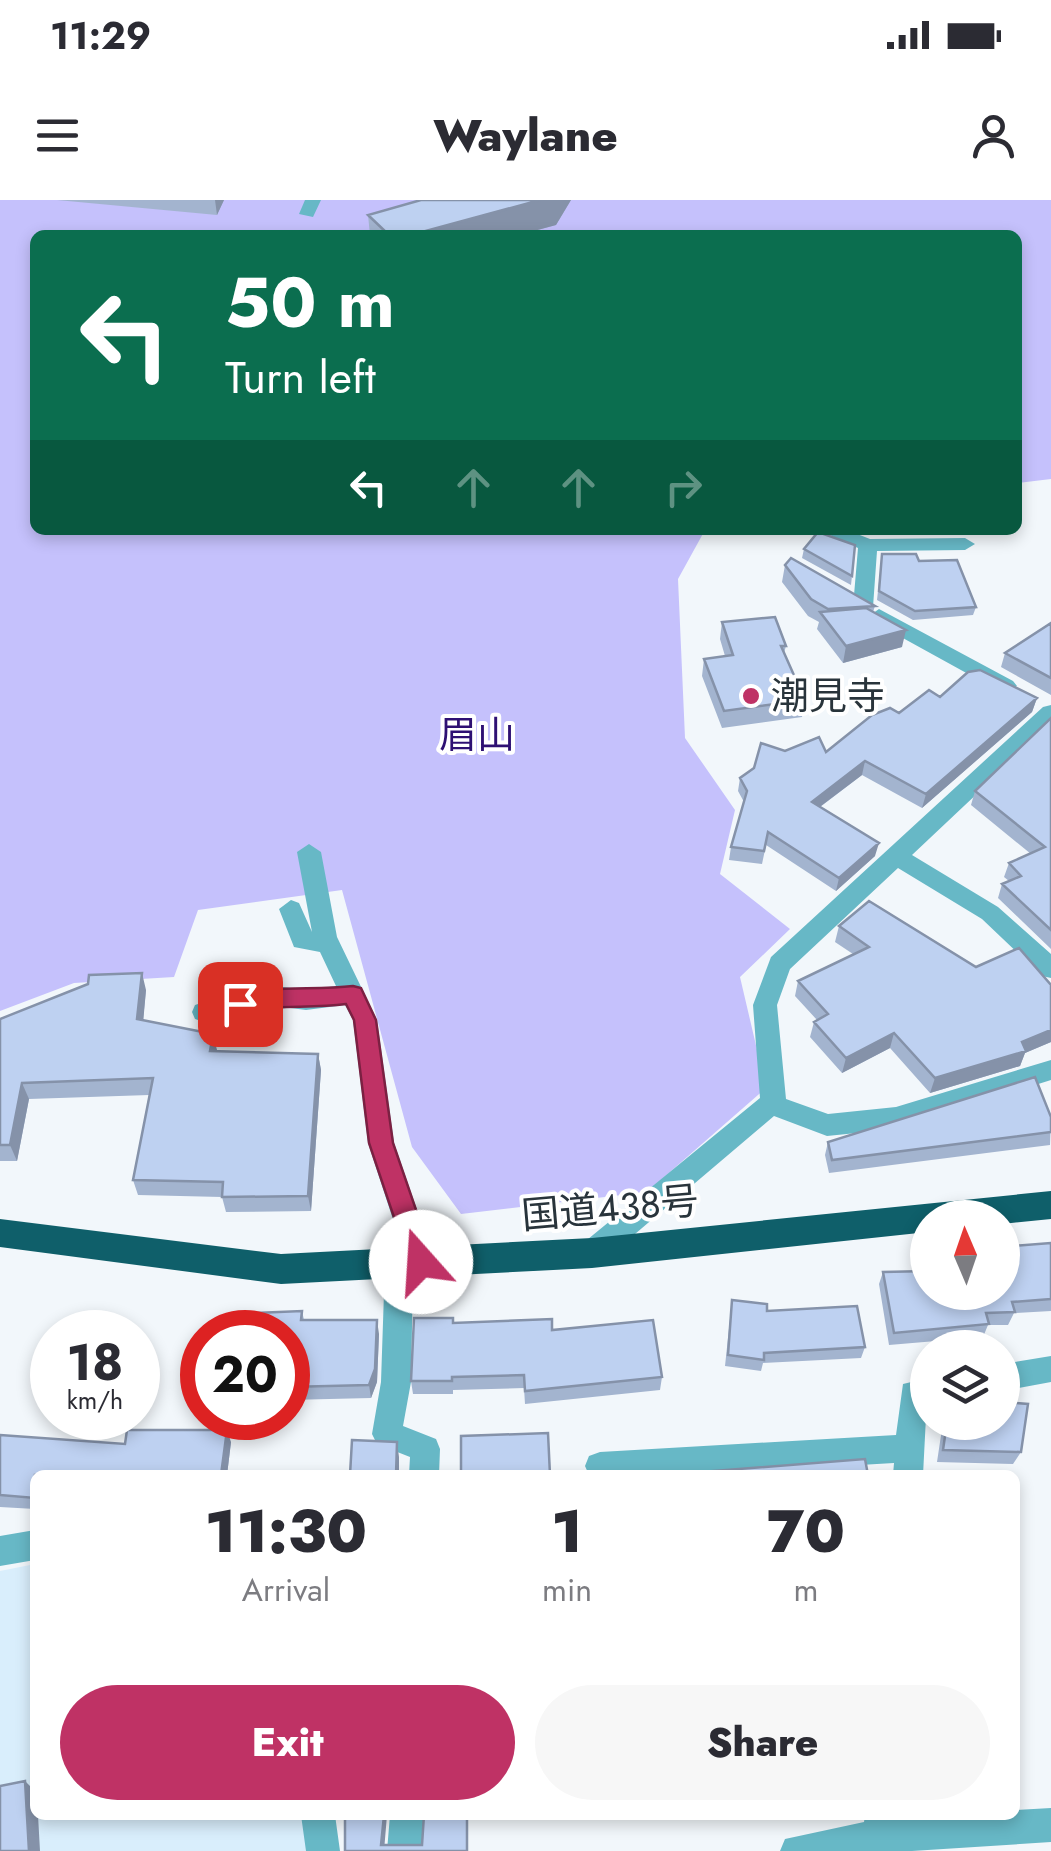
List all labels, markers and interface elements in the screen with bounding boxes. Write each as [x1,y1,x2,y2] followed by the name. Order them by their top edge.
[50,8,151,63] text: 11:29
[433,103,618,168] text: Waylane
[30,108,85,163] icon: menu
[966,108,1021,163] icon: person
[225,252,395,353] text: 50 m
[60,270,190,400] icon: left
[225,345,376,410] text: Turn left
[341,460,396,515] icon: left
[446,460,501,515] icon: ahead
[551,460,606,515] icon: ahead
[656,460,711,515] icon: right
[771,668,885,723] place label: 潮見寺
[740,685,762,707] marker: 潮見寺
[439,707,515,762] park label: 眉山
[198,962,283,1047] pin
[213,977,268,1032] icon: arrive
[519,1172,701,1243] street label: 国道438号
[910,1200,1020,1310] north arrow
[910,1200,1020,1440] map controls
[369,1210,473,1314] position arrow
[180,1310,310,1440] speed limit sign: 20
[67,1326,123,1399] text: 18
[910,1330,1020,1440] button: layers
[67,1382,123,1418] text: km/h
[205,1488,367,1575] text: 11:30
[551,1488,583,1575] text: 1
[767,1488,845,1575] text: 70
[242,1567,330,1613] text: Arrival
[542,1567,592,1613] text: min
[794,1567,819,1613] text: m
[60,1685,515,1800] button: Exit
[535,1685,990,1800] button: Share

